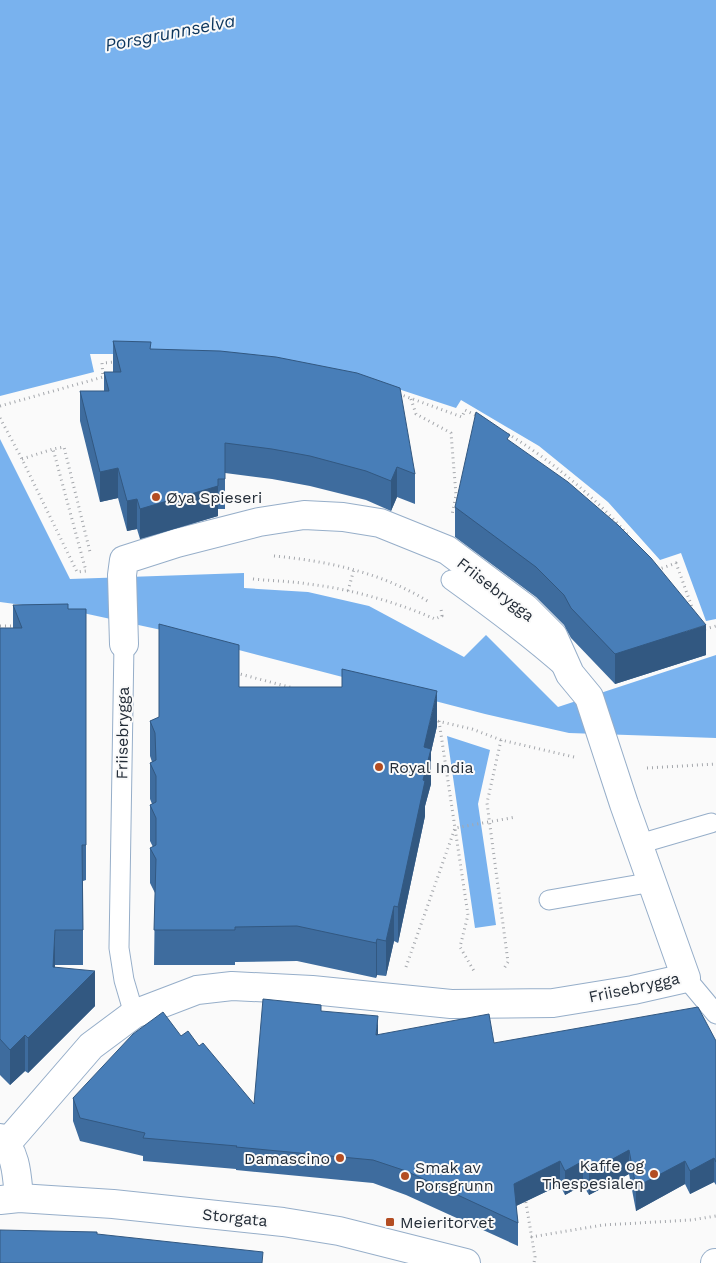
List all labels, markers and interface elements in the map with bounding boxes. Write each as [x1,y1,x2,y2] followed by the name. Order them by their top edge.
[103,10,237,55] water label: Porsgrunnselva
[166,488,262,507] place label: Øya Spieseri
[150,491,162,503] marker: Øya Spieseri
[453,553,538,625] street label: Friisebrygga
[112,686,133,780] street label: Friisebrygga
[389,758,474,777] place label: Royal India
[373,761,385,773] marker: Royal India
[587,969,681,1006] street label: Friisebrygga
[244,1149,330,1168] place label: Damascino
[334,1152,346,1164] marker: Damascino
[542,1156,644,1193] place label: Kaffe og Thespesialen
[415,1158,494,1195] place label: Smak av Porsgrunn
[648,1168,660,1180] marker: Kaffe og Thespesialen
[399,1170,411,1182] marker: Smak av Porsgrunn
[201,1205,269,1230] street label: Storgata
[400,1213,494,1232] place label: Meieritorvet
[384,1216,396,1228] marker: Meieritorvet

